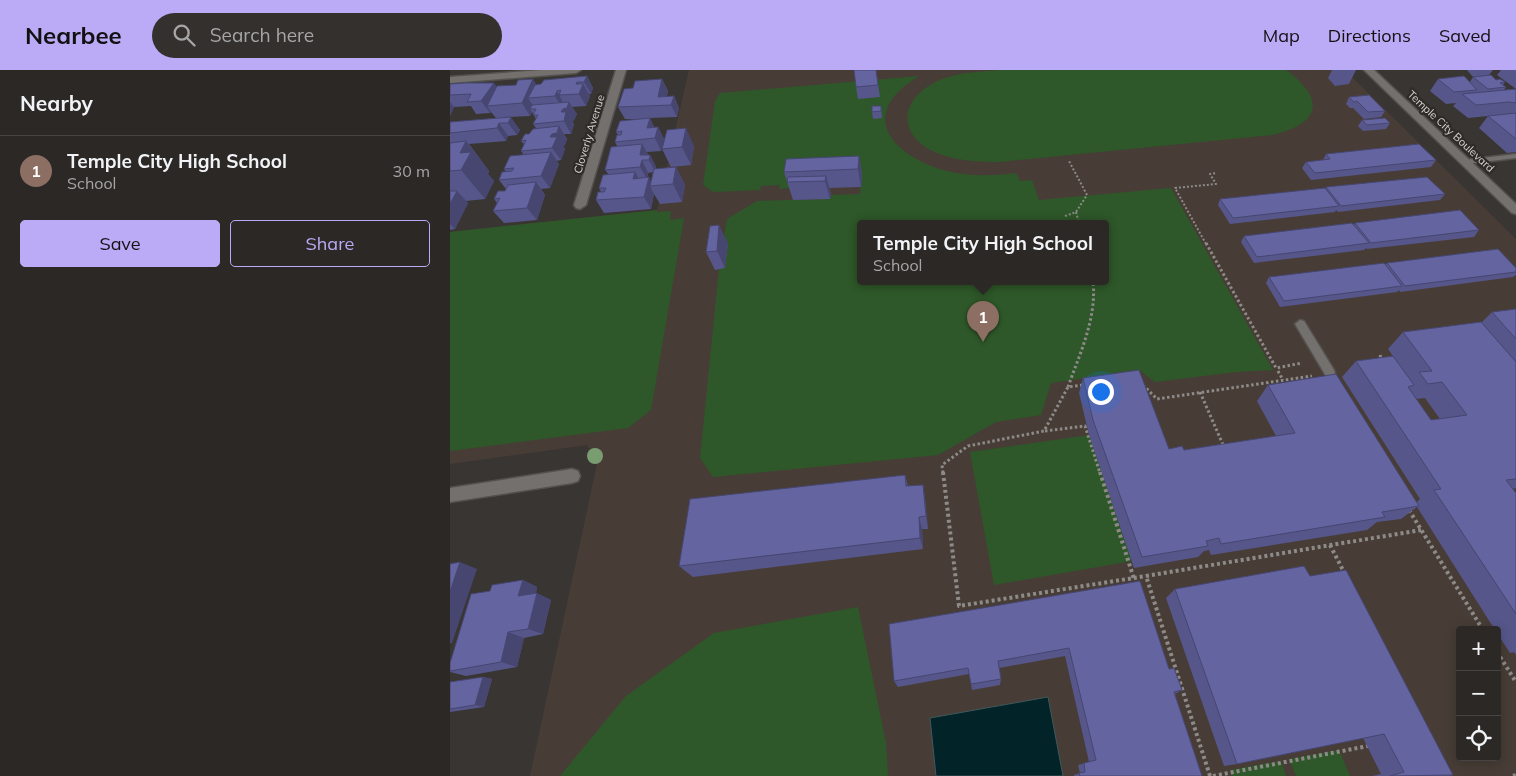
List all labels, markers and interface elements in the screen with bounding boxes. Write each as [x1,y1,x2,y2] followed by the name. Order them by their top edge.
[152,13,502,58] search box
[25,20,122,50] text: Nearbee
[170,21,198,49] icon: search
[210,23,314,47] text: Search here
[1263,24,1300,47] text: Map
[1328,24,1411,47] text: Directions
[1439,24,1491,47] text: Saved
[1405,87,1497,175] street label: Temple City Boulevard
[20,90,93,116] text: Nearby
[570,93,608,175] street label: Cloverly Avenue
[67,149,287,173] text: Temple City High School
[31,161,41,181] text: 1
[393,161,430,181] text: 30 m
[67,173,116,193] text: School
[20,220,220,267] button: Save
[230,220,430,267] button: Share
[857,220,1109,285] popup
[873,231,1093,255] text: Temple City High School
[873,255,922,275] text: School
[967,301,999,342] pin: 1
[1088,379,1114,405] your location
[1456,626,1501,761] map controls
[1456,626,1501,671] button: +
[1456,671,1501,716] button: −
[1456,716,1501,761] button: locate

